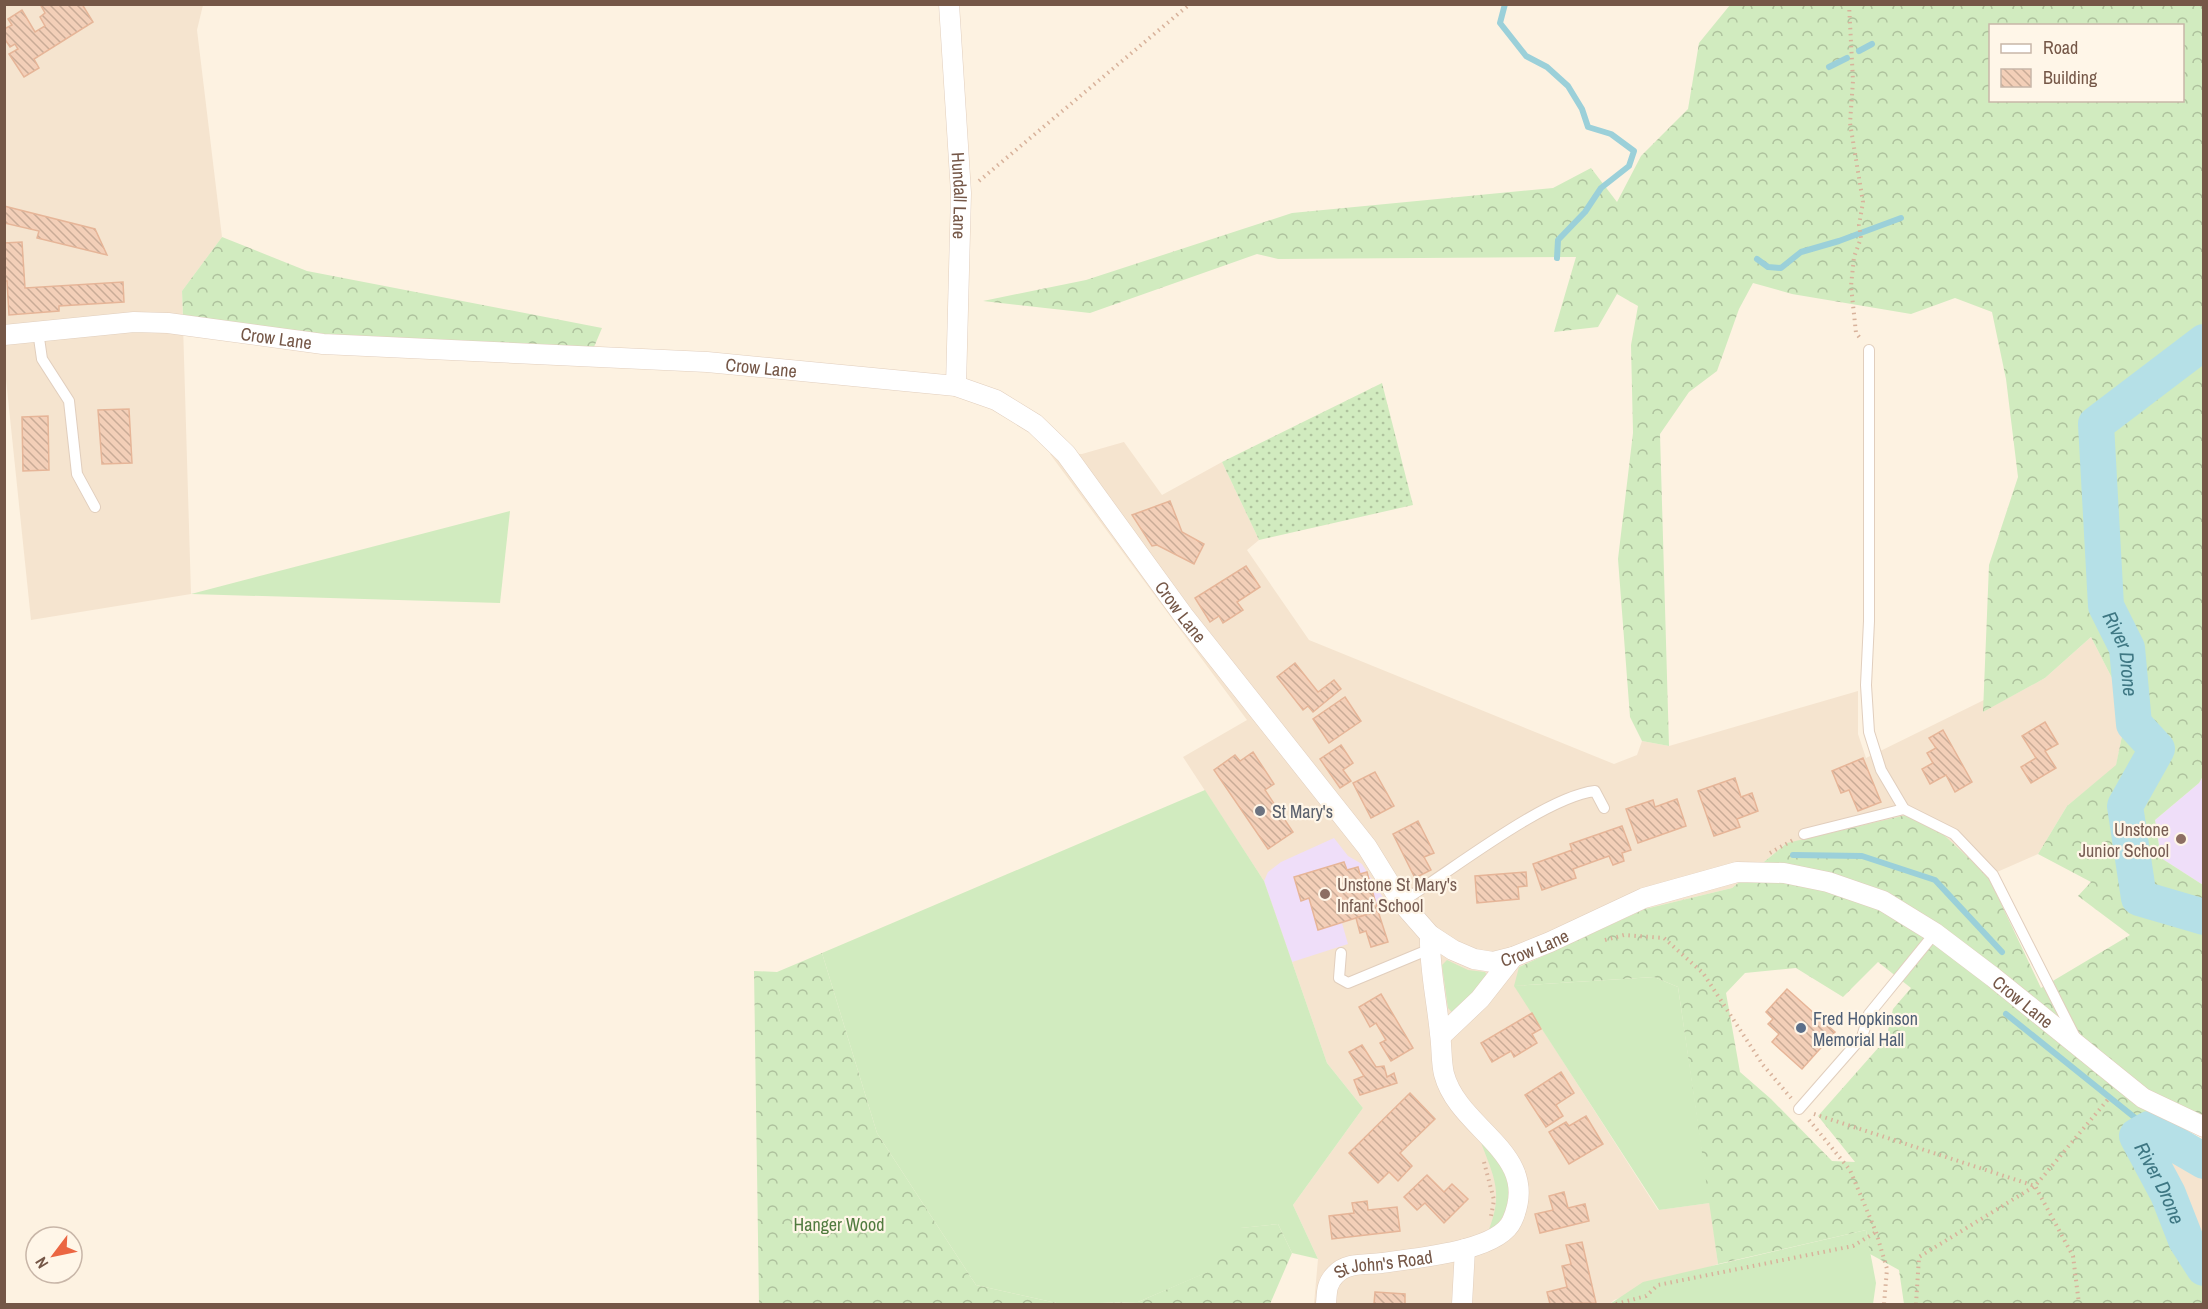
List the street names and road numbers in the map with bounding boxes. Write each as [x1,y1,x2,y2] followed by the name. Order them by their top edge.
[946,151,974,239] street label: Hundall Lane
[239,320,313,355] street label: Crow Lane
[724,351,798,383] street label: Crow Lane
[1150,576,1213,648] street label: Crow Lane
[1498,923,1572,972] street label: Crow Lane
[1988,969,2059,1034] street label: Crow Lane
[1328,1244,1434,1284] street label: St John's Road

